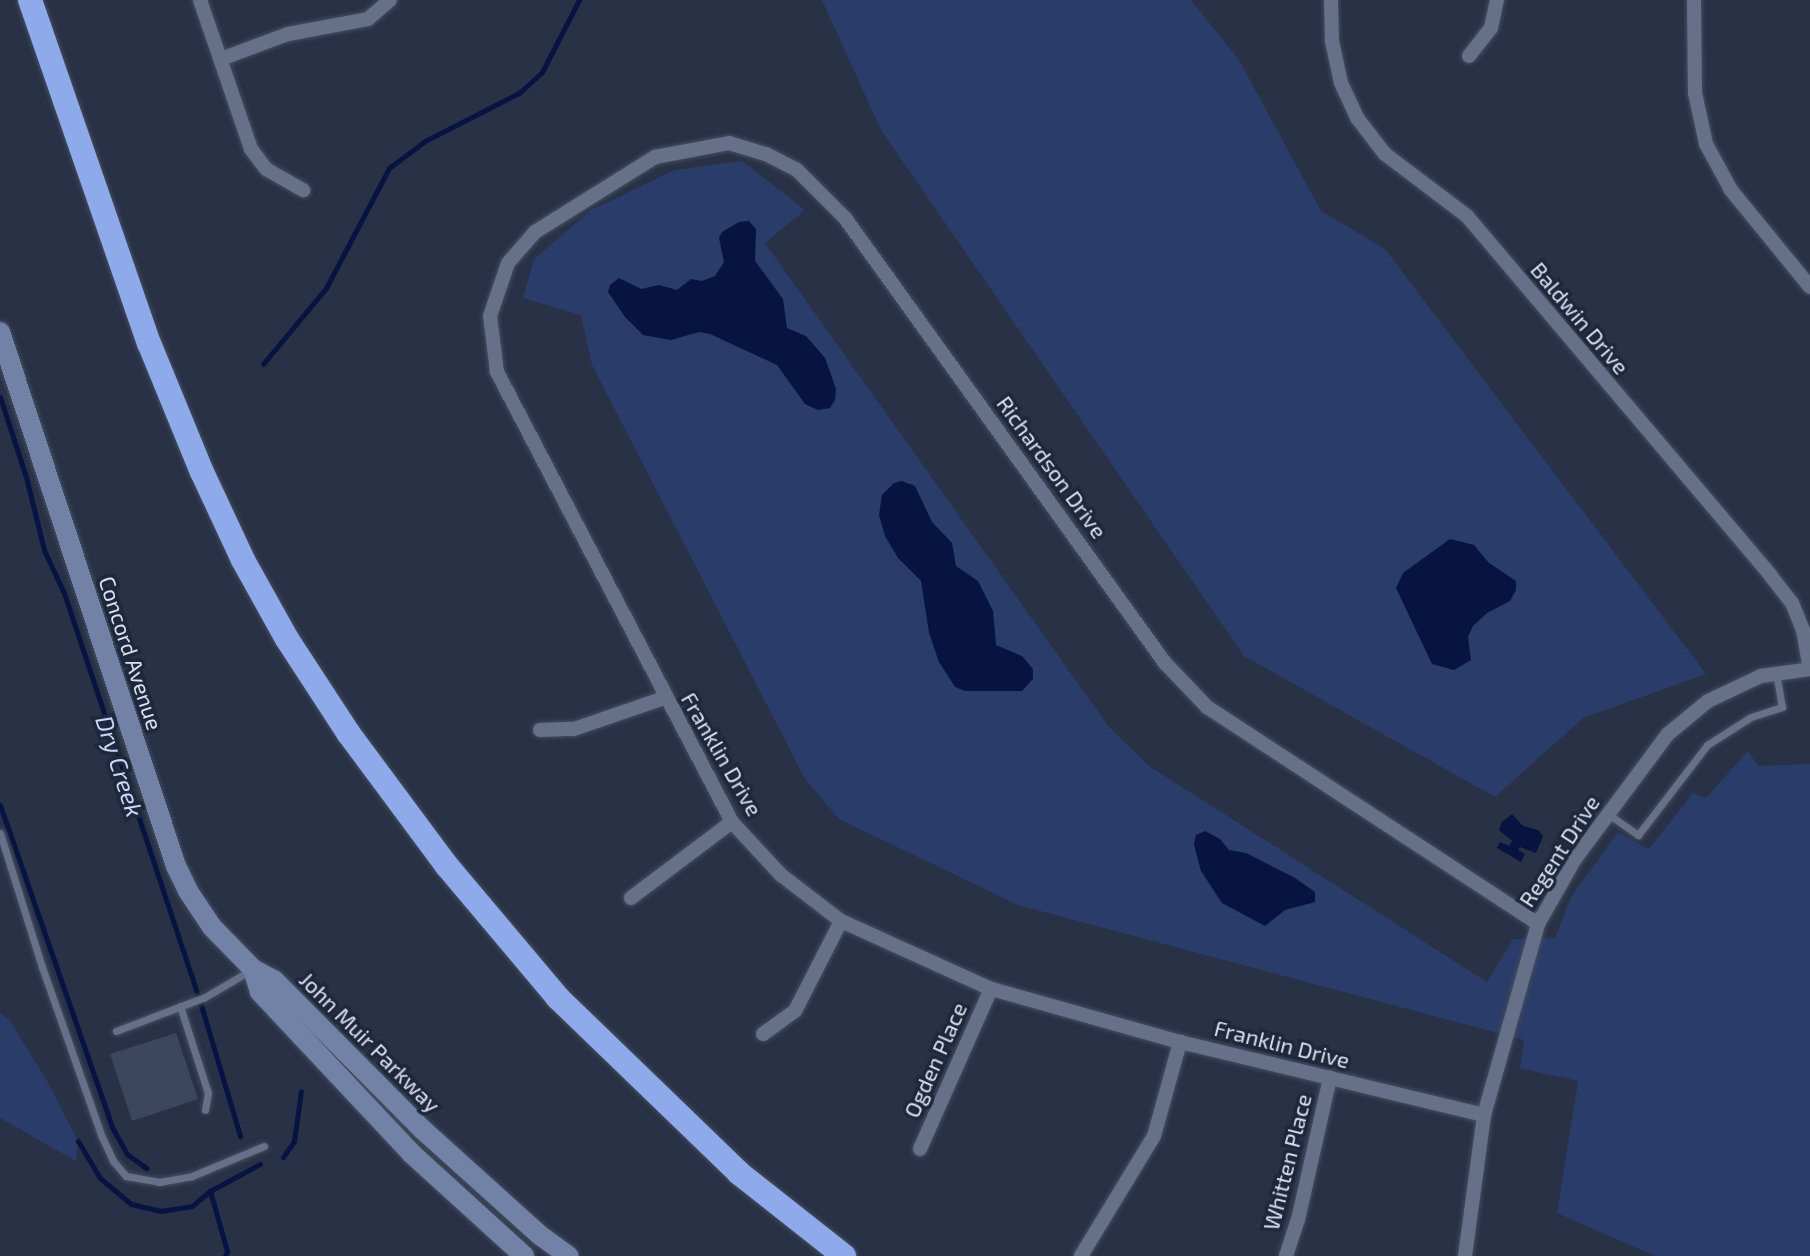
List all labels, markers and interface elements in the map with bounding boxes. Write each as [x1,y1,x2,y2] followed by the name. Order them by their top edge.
[1525,257,1635,379] street label: Baldwin Drive
[992,391,1112,543] street label: Richardson Drive
[94,572,168,734] street label: Concord Avenue
[676,688,768,820] street label: Franklin Drive
[90,712,150,820] water label: Dry Creek
[1513,790,1605,912] street label: Regent Drive
[294,966,446,1118] street label: John Muir Parkway
[898,998,972,1122] street label: Ogden Place
[1212,1014,1352,1074] street label: Franklin Drive
[1257,1091,1317,1233] street label: Whitten Place

